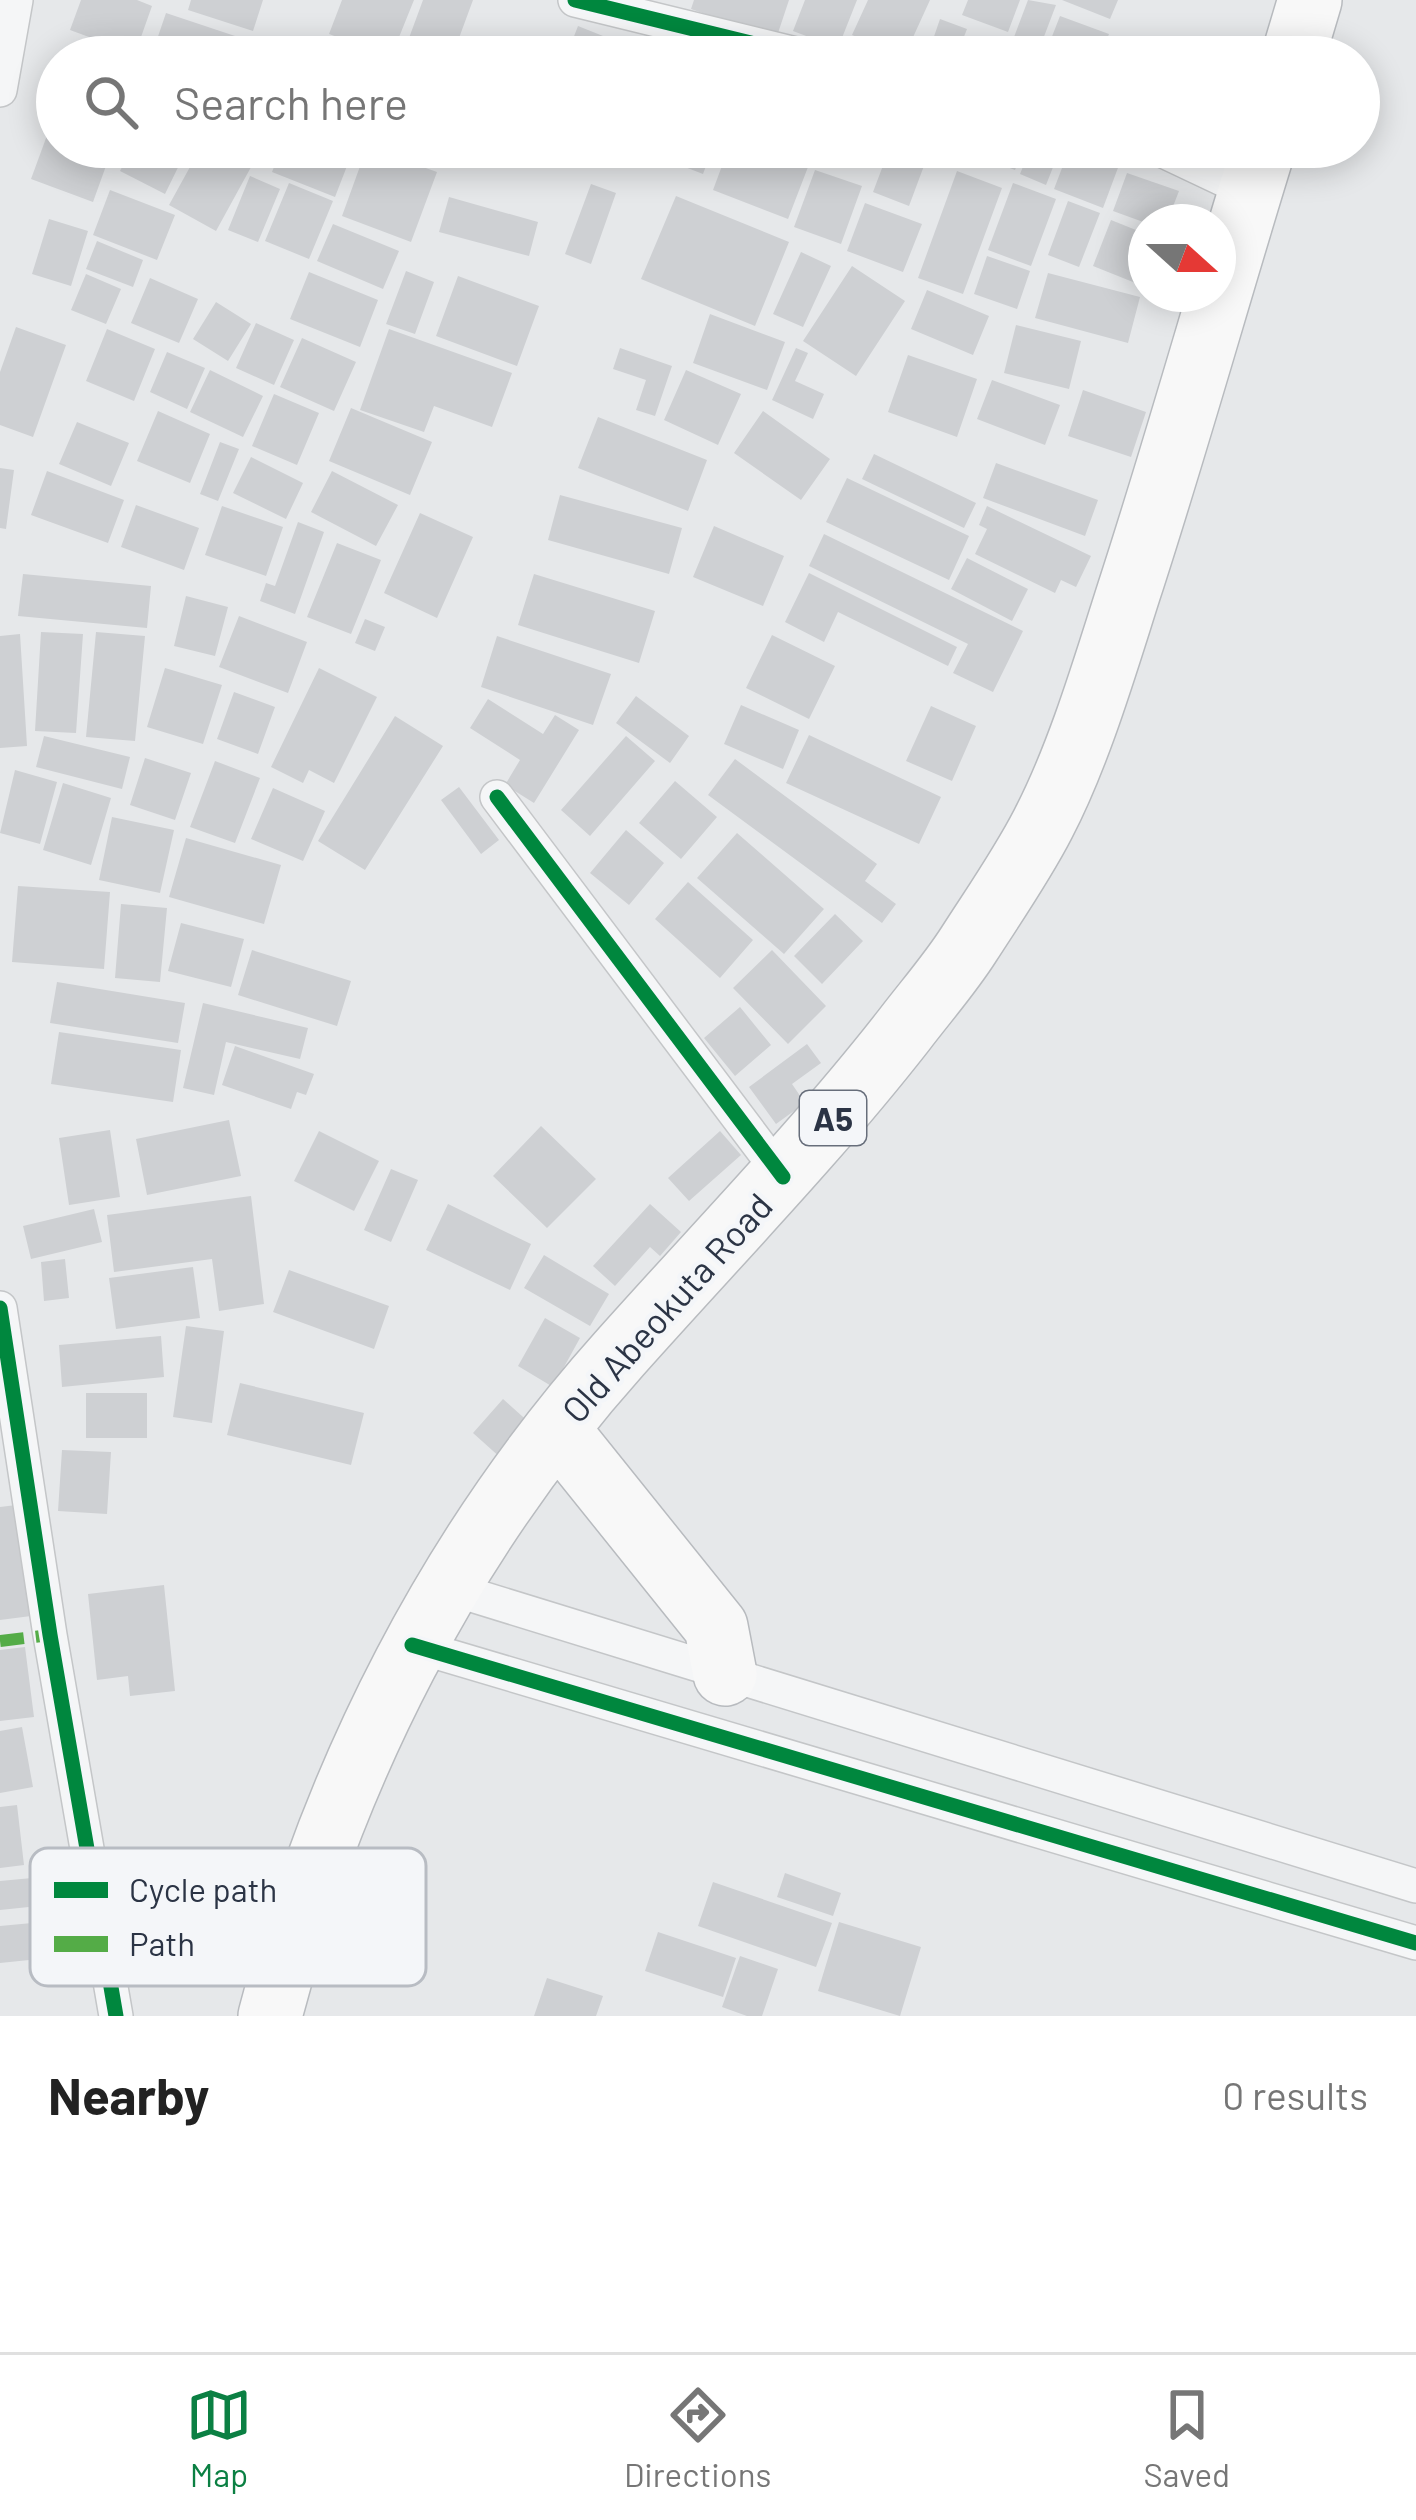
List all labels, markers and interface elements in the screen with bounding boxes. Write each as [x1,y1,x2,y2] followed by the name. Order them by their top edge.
[36,36,1380,168] search box
[78,69,144,135] icon: search
[174,75,408,129] text: Search here
[1128,204,1236,312] north arrow
[800,1091,866,1145] road number: A5
[552,1184,780,1430] street label: Old Abeokuta Road
[30,1848,426,1986] legend
[129,1869,277,1909] text: Cycle path
[129,1923,195,1963] text: Path
[48,2064,209,2125] text: Nearby
[1222,2071,1368,2118] text: 0 results
[186,2382,252,2494] tab: Map
[624,2382,771,2494] tab: Directions
[1143,2382,1230,2494] tab: Saved

